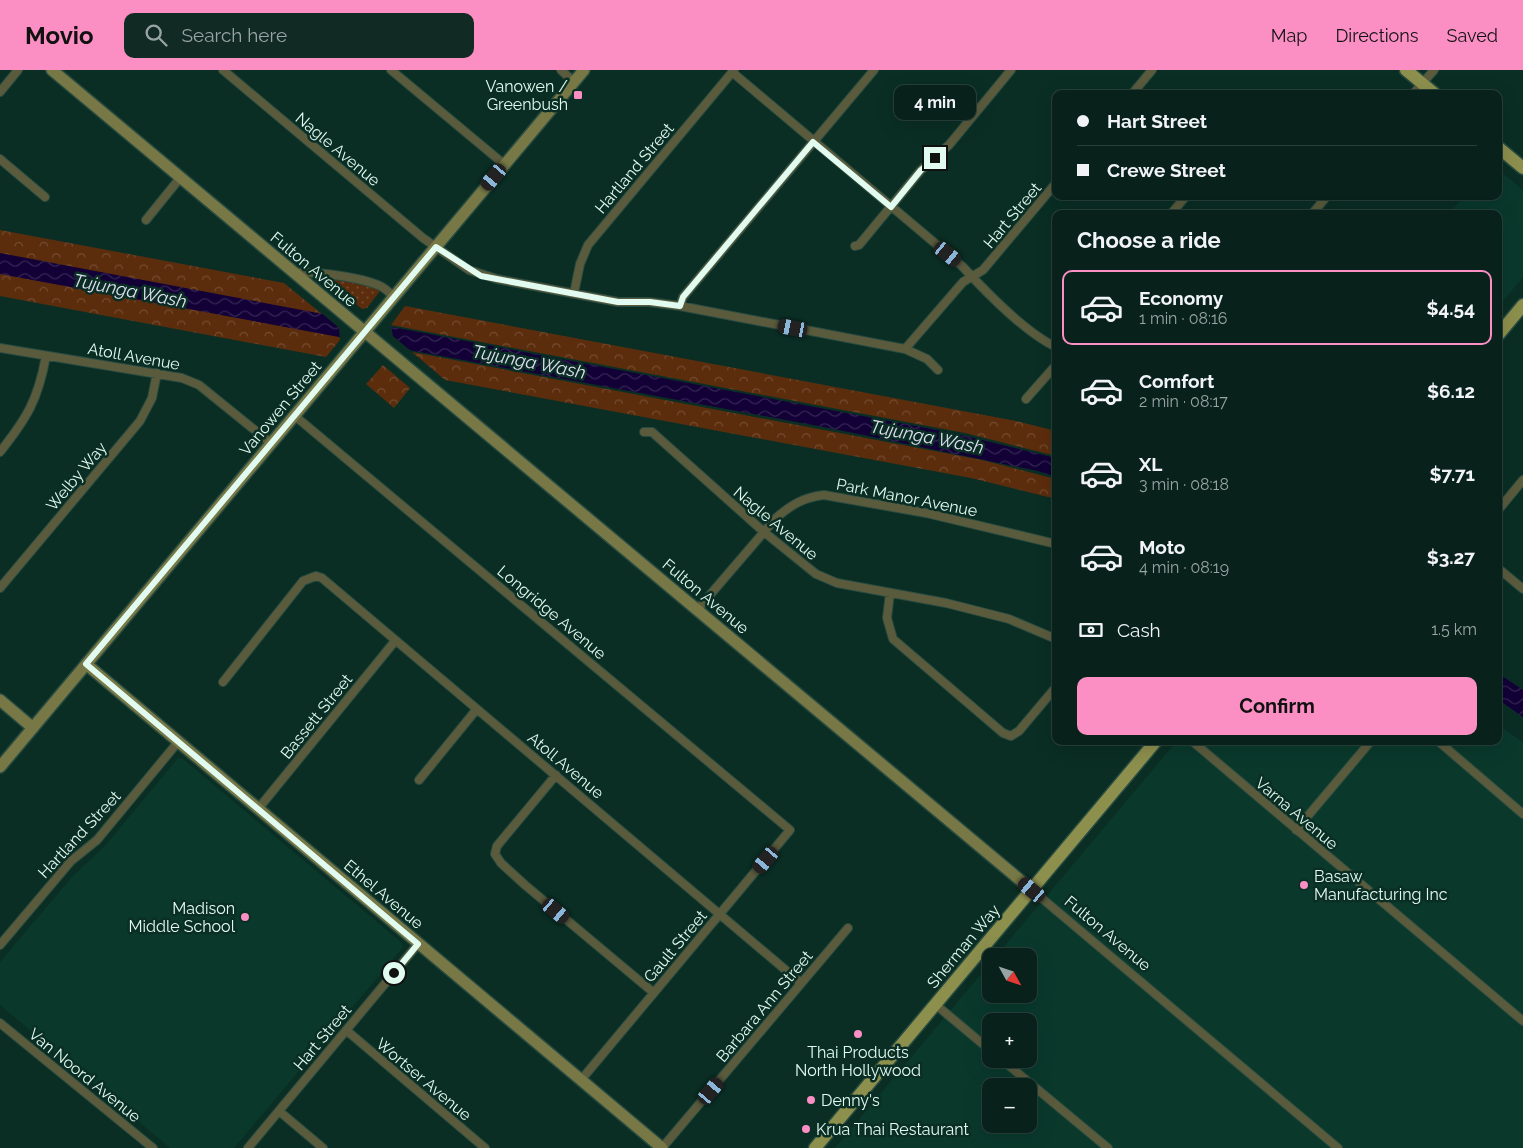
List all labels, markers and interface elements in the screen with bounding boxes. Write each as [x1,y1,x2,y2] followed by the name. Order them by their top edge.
[124,13,474,58] search box
[25,21,94,50] text: Movio
[142,21,170,49] icon: search
[182,24,287,46] text: Search here
[1271,25,1307,46] text: Map
[1335,25,1419,46] text: Directions
[1447,25,1498,46] text: Saved
[486,77,568,114] place label: Vanowen / Greenbush
[894,86,976,121] callout: 4 min
[572,89,584,101] marker: Vanowen / Greenbush
[914,93,956,112] text: 4 min
[292,109,384,190] street label: Nagle Avenue
[1107,110,1207,132] text: Hart Street
[591,119,678,217] street label: Hartland Street
[924,147,946,169] route end
[1107,159,1226,181] text: Crewe Street
[478,161,509,193] car
[979,178,1046,252] street label: Hart Street
[1077,227,1221,253] text: Choose a ride
[267,228,361,311] street label: Fulton Avenue
[931,239,964,269] car
[72,269,189,312] water label: Tujunga Wash
[1079,285,1124,330] icon: car
[1139,287,1223,309] text: Economy
[1426,297,1475,319] text: $4.54
[1139,309,1227,328] text: 1 min · 08:16
[776,318,809,338] car
[86,339,181,374] street label: Atoll Avenue
[471,340,588,383] water label: Tujunga Wash
[235,357,326,459] street label: Vanowen Street
[1079,368,1124,413] icon: car
[1139,370,1214,392] text: Comfort
[1427,380,1475,402] text: $6.12
[1139,392,1228,411] text: 2 min · 08:17
[869,415,986,458] water label: Tujunga Wash
[42,438,111,515] street label: Welby Way
[1079,451,1124,496] icon: car
[1139,453,1162,475] text: XL
[1429,463,1475,485] text: $7.71
[835,474,979,520] street label: Park Manor Avenue
[1139,475,1229,494] text: 3 min · 08:18
[730,483,822,564] street label: Nagle Avenue
[1079,534,1124,579] icon: car
[1139,536,1185,558] text: Moto
[1427,546,1475,568] text: $3.27
[659,555,753,638] street label: Fulton Avenue
[1139,558,1229,577] text: 4 min · 08:19
[493,561,610,663] street label: Longridge Avenue
[1077,616,1105,644] icon: cash
[1117,619,1161,641] text: Cash
[1431,620,1477,639] text: 1.5 km
[276,670,357,762] street label: Bassett Street
[1077,677,1477,735] button: Confirm
[524,728,607,803] street label: Atoll Avenue
[1251,773,1342,853] street label: Varna Avenue
[34,786,125,882] street label: Hartland Street
[750,844,781,876] car
[340,856,427,933] street label: Ethel Avenue
[1314,867,1448,904] place label: Basaw Manufacturing Inc
[1015,875,1048,905] car
[1298,879,1310,891] marker: Basaw Manufacturing Inc
[1061,892,1155,975] street label: Fulton Avenue
[539,896,572,926] car
[129,899,236,936] place label: Madison Middle School
[923,900,1004,992] street label: Sherman Way
[640,906,711,986] street label: Gault Street
[239,911,251,923] marker: Madison Middle School
[712,946,817,1066] street label: Barbara Ann Street
[982,948,1038,1002] north arrow
[982,948,1037,1133] map controls
[383,962,405,984] route start
[289,1000,356,1074] street label: Hart Street
[982,1013,1037,1068] button: +
[25,1024,144,1126] street label: Van Noord Avenue
[852,1028,864,1040] marker: Thai Products North Hollywood
[372,1034,475,1125] street label: Wortser Avenue
[795,1043,921,1080] place label: Thai Products North Hollywood
[695,1075,726,1107] car
[982,1078,1037,1133] button: −
[821,1091,880,1110] place label: Denny's
[805,1094,817,1106] marker: Denny's
[816,1120,970,1139] place label: Krua Thai Restaurant
[800,1123,812,1135] marker: Krua Thai Restaurant

